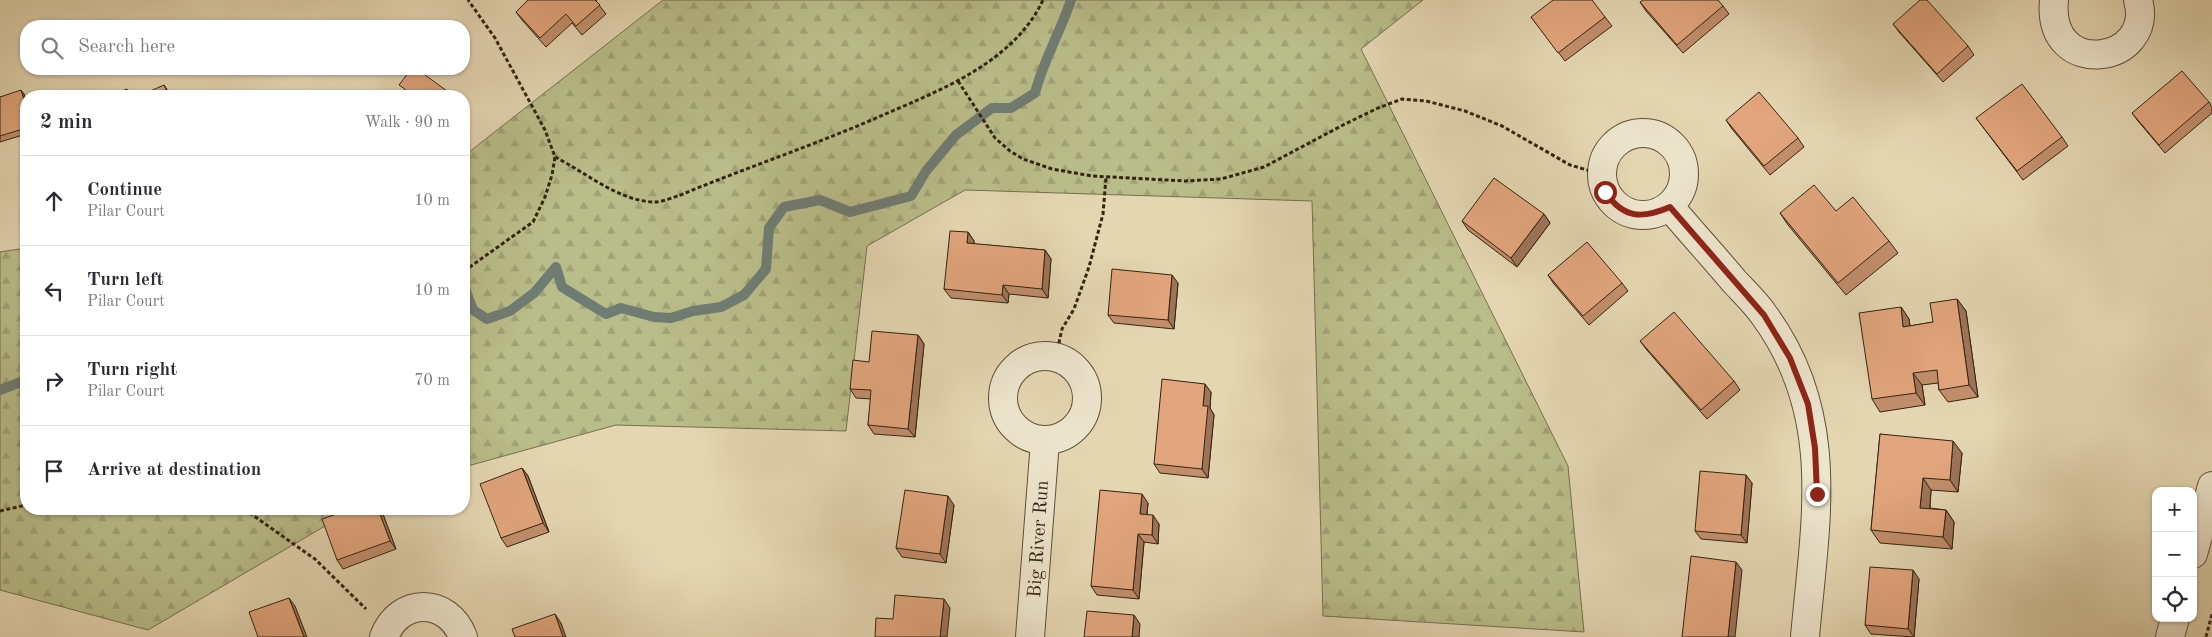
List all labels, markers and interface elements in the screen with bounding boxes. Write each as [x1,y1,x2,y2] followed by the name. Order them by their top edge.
[20,20,470,75] search box
[38,34,66,62] icon: search
[78,38,175,57] text: Search here
[40,112,93,133] text: 2 min
[364,115,450,131] text: Walk · 90 m
[87,181,162,200] text: Continue
[1594,181,1617,204] route start
[40,187,68,215] icon: ahead
[414,193,450,209] text: 10 m
[87,204,165,220] text: Pilar Court
[87,271,164,290] text: Turn left
[40,277,68,305] icon: left
[414,283,450,299] text: 10 m
[87,294,165,310] text: Pilar Court
[87,361,177,380] text: Turn right
[40,367,68,395] icon: right
[414,373,450,389] text: 70 m
[87,384,165,400] text: Pilar Court
[40,457,68,485] icon: arrive
[87,461,261,480] text: Arrive at destination
[1026,480,1053,598] street label: Big River Run
[1806,483,1829,506] route end
[2152,487,2197,622] map controls
[2152,487,2197,532] button: +
[2152,532,2197,577] button: −
[2152,577,2197,622] button: locate

